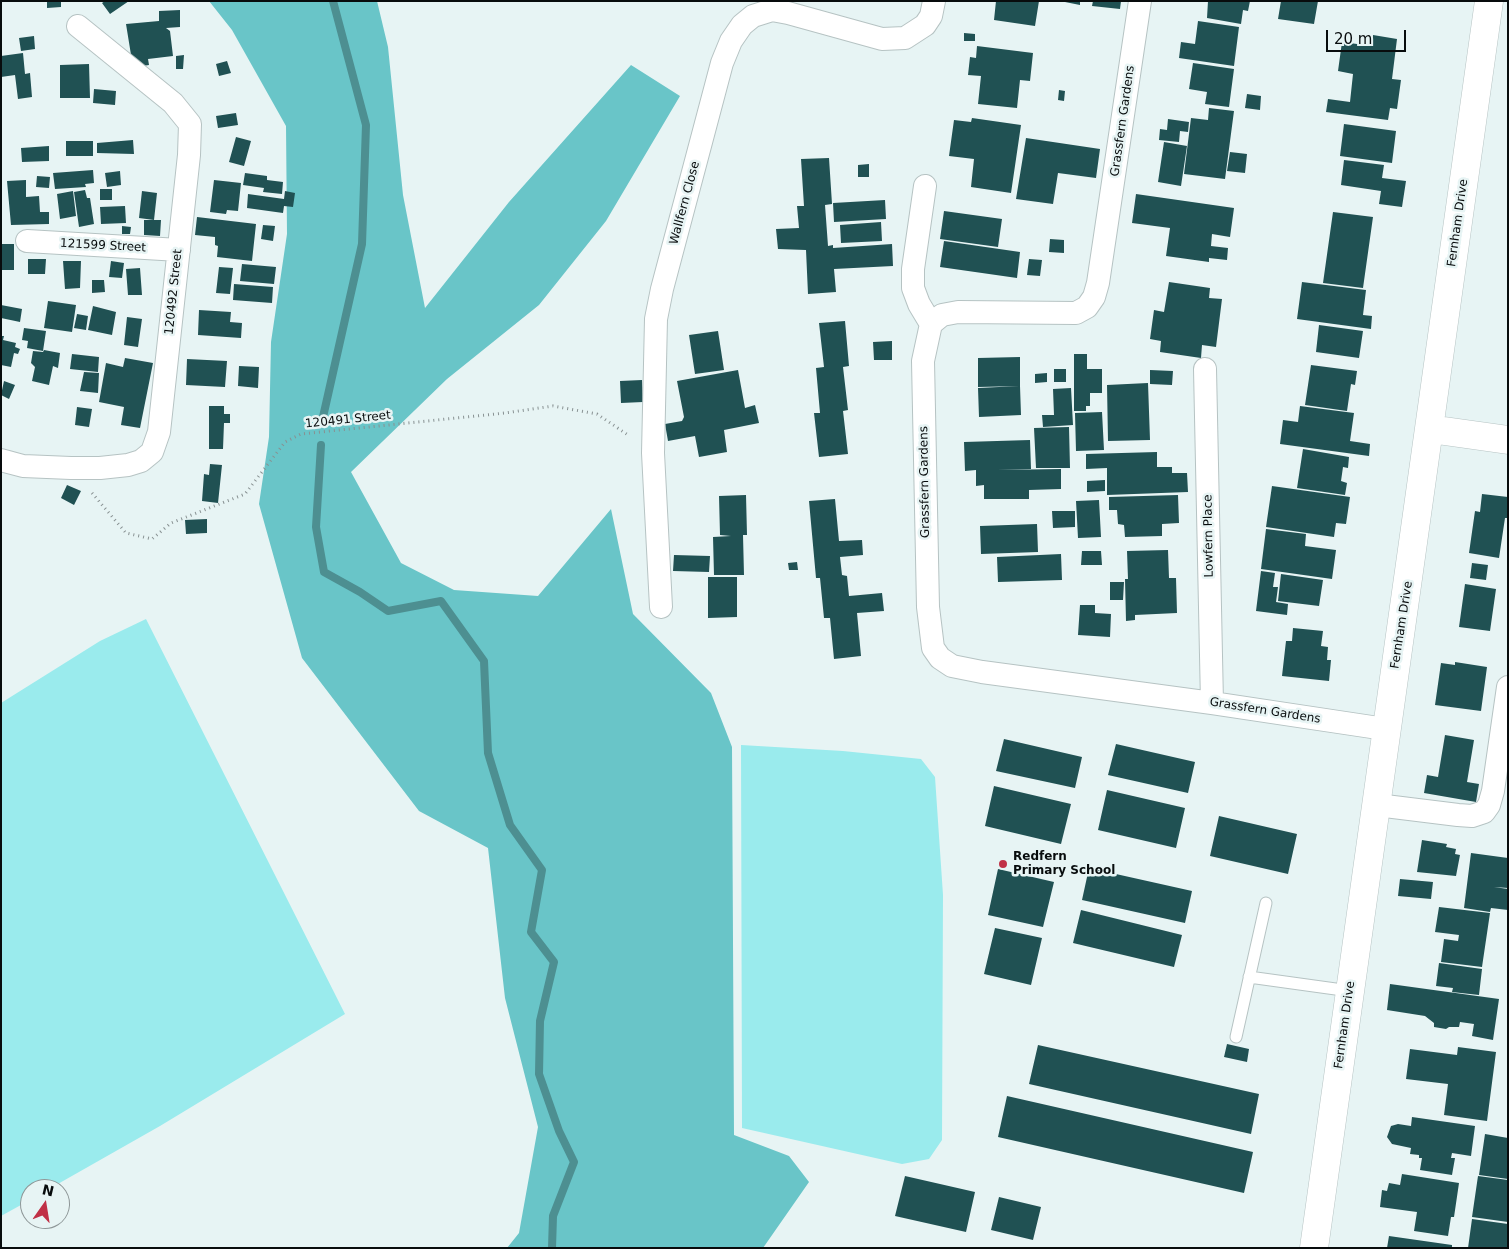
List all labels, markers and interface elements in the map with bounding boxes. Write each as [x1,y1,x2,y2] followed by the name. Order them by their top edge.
[1329,20,1409,52] scale bar
[1334,30,1372,48] text: 20 m
[1108,65,1138,177] street label: Grassfern Gardens
[667,160,703,246] street label: Wallfern Close
[1445,178,1471,268] street label: Fernham Drive
[60,237,146,255] street label: 121599 Street
[162,248,186,336] street label: 120492 Street
[304,408,392,432] street label: 120491 Street
[917,426,933,538] street label: Grassfern Gardens
[1201,494,1217,578] street label: Lowfern Place
[1388,580,1416,670] street label: Fernham Drive
[1209,695,1321,727] street label: Grassfern Gardens
[1013,850,1115,878] place label: Redfern Primary School
[997,858,1009,870] marker: Redfern Primary School
[1332,980,1358,1070] street label: Fernham Drive
[20,1179,70,1229] north arrow
[41,1181,56,1199] text: N

